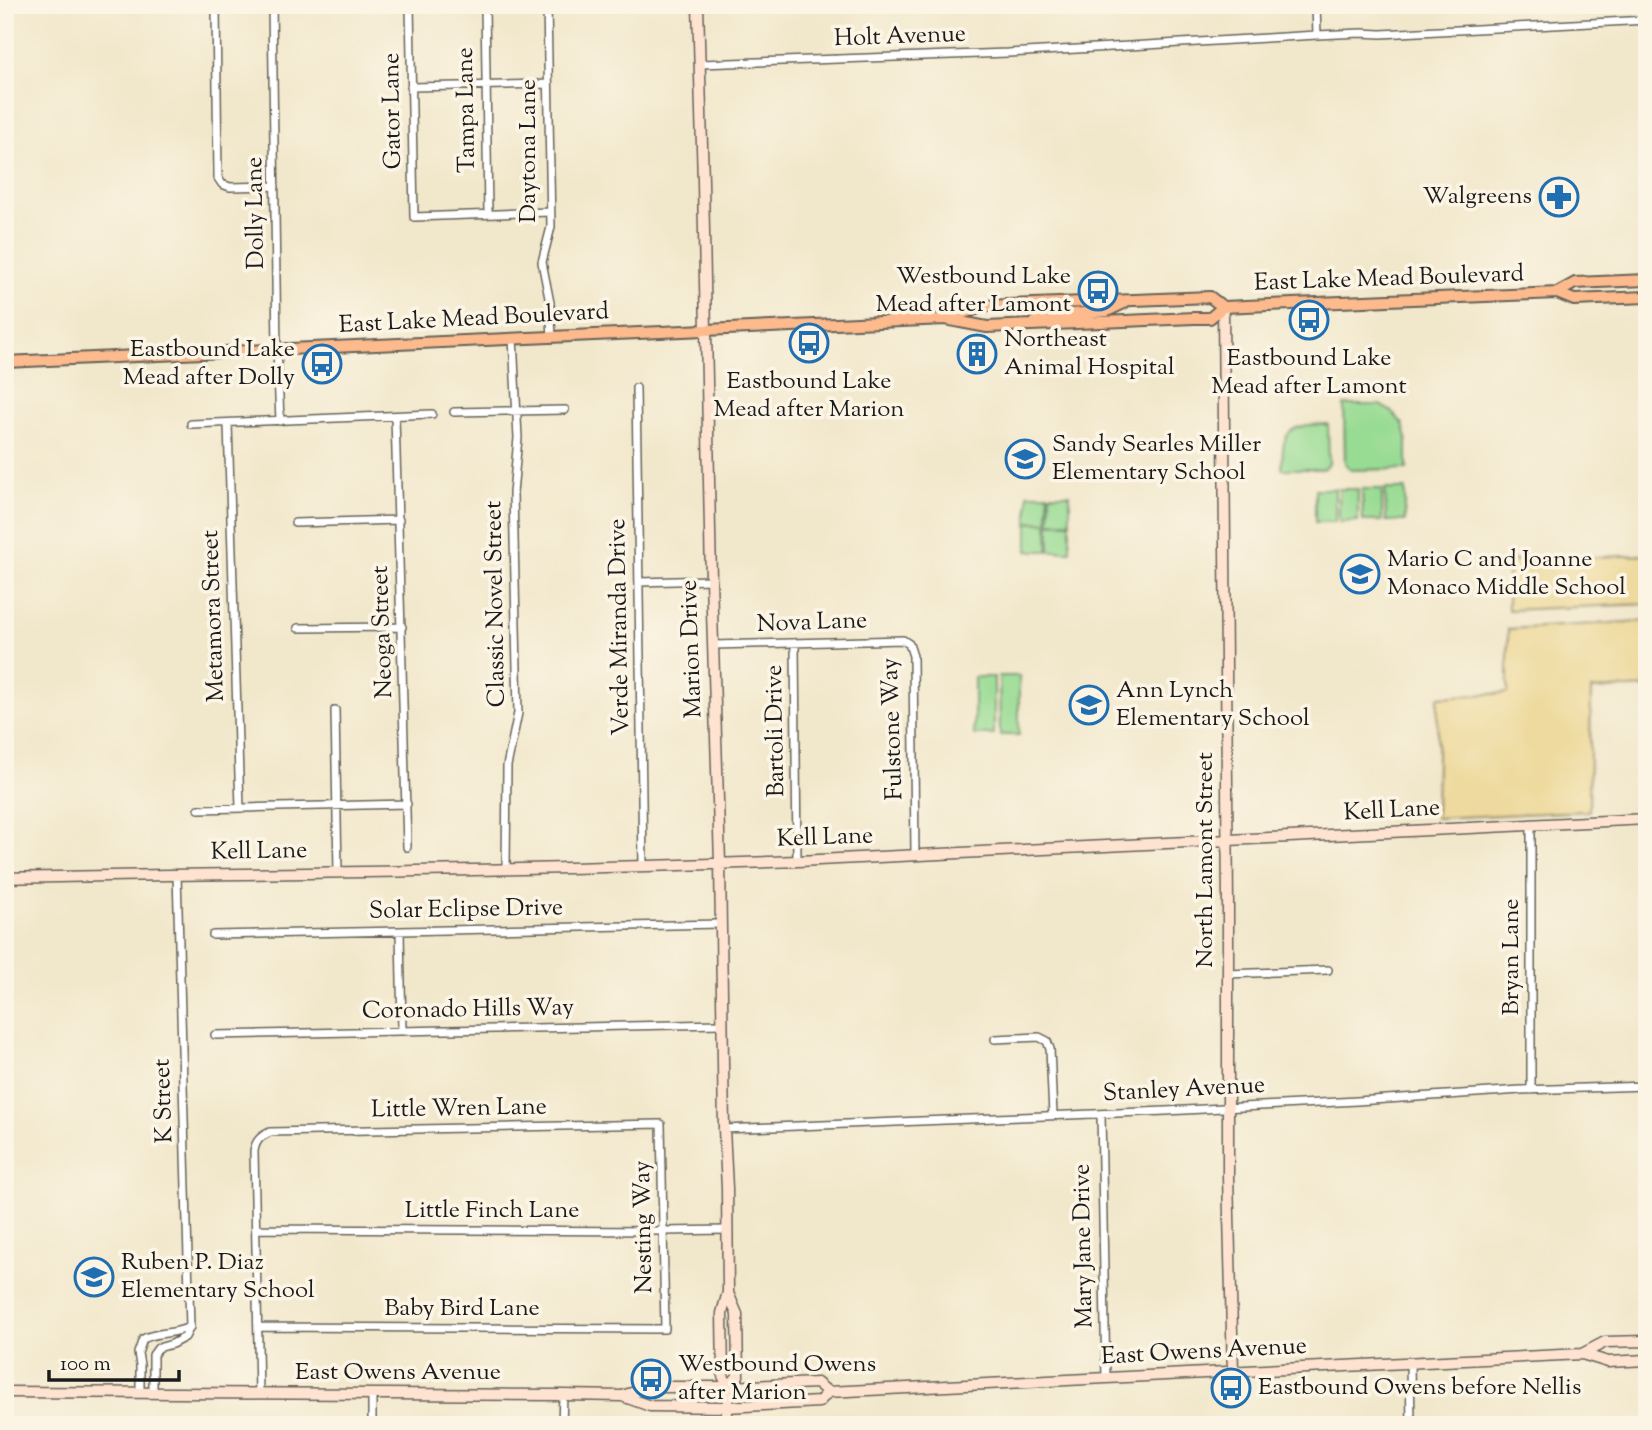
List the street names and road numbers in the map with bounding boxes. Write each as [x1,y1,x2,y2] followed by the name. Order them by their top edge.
[833,18,967,56] street label: Holt Avenue
[449,47,485,173] street label: Tampa Lane
[375,52,411,170] street label: Gator Lane
[512,79,546,223] street label: Daytona Lane
[238,156,274,270] street label: Dolly Lane
[1253,257,1525,301] street label: East Lake Mead Boulevard
[338,295,610,343] street label: East Lake Mead Boulevard
[477,500,515,708] street label: Classic Novel Street
[601,518,639,736] street label: Verde Miranda Drive
[194,529,234,703] street label: Metamora Street
[364,565,402,699] street label: Neoga Street
[673,579,711,719] street label: Marion Drive
[756,604,868,642] street label: Nova Lane
[874,657,912,801] street label: Fulstone Way
[758,664,794,798] street label: Bartoli Drive
[1189,752,1223,968] street label: North Lamont Street
[1343,791,1441,831] street label: Kell Lane
[776,819,874,857] street label: Kell Lane
[210,834,308,870] street label: Kell Lane
[369,891,563,929] street label: Solar Eclipse Drive
[1495,898,1529,1016] street label: Bryan Lane
[362,991,574,1029] street label: Coronado Hills Way
[146,1058,182,1144] street label: K Street
[1102,1069,1266,1111] street label: Stanley Avenue
[371,1090,547,1128] street label: Little Wren Lane
[626,1160,662,1294] street label: Nesting Way
[1066,1163,1102,1329] street label: Mary Jane Drive
[405,1194,579,1228] street label: Little Finch Lane
[384,1292,540,1326] street label: Baby Bird Lane
[1100,1330,1308,1374] street label: East Owens Avenue
[295,1356,501,1390] street label: East Owens Avenue

